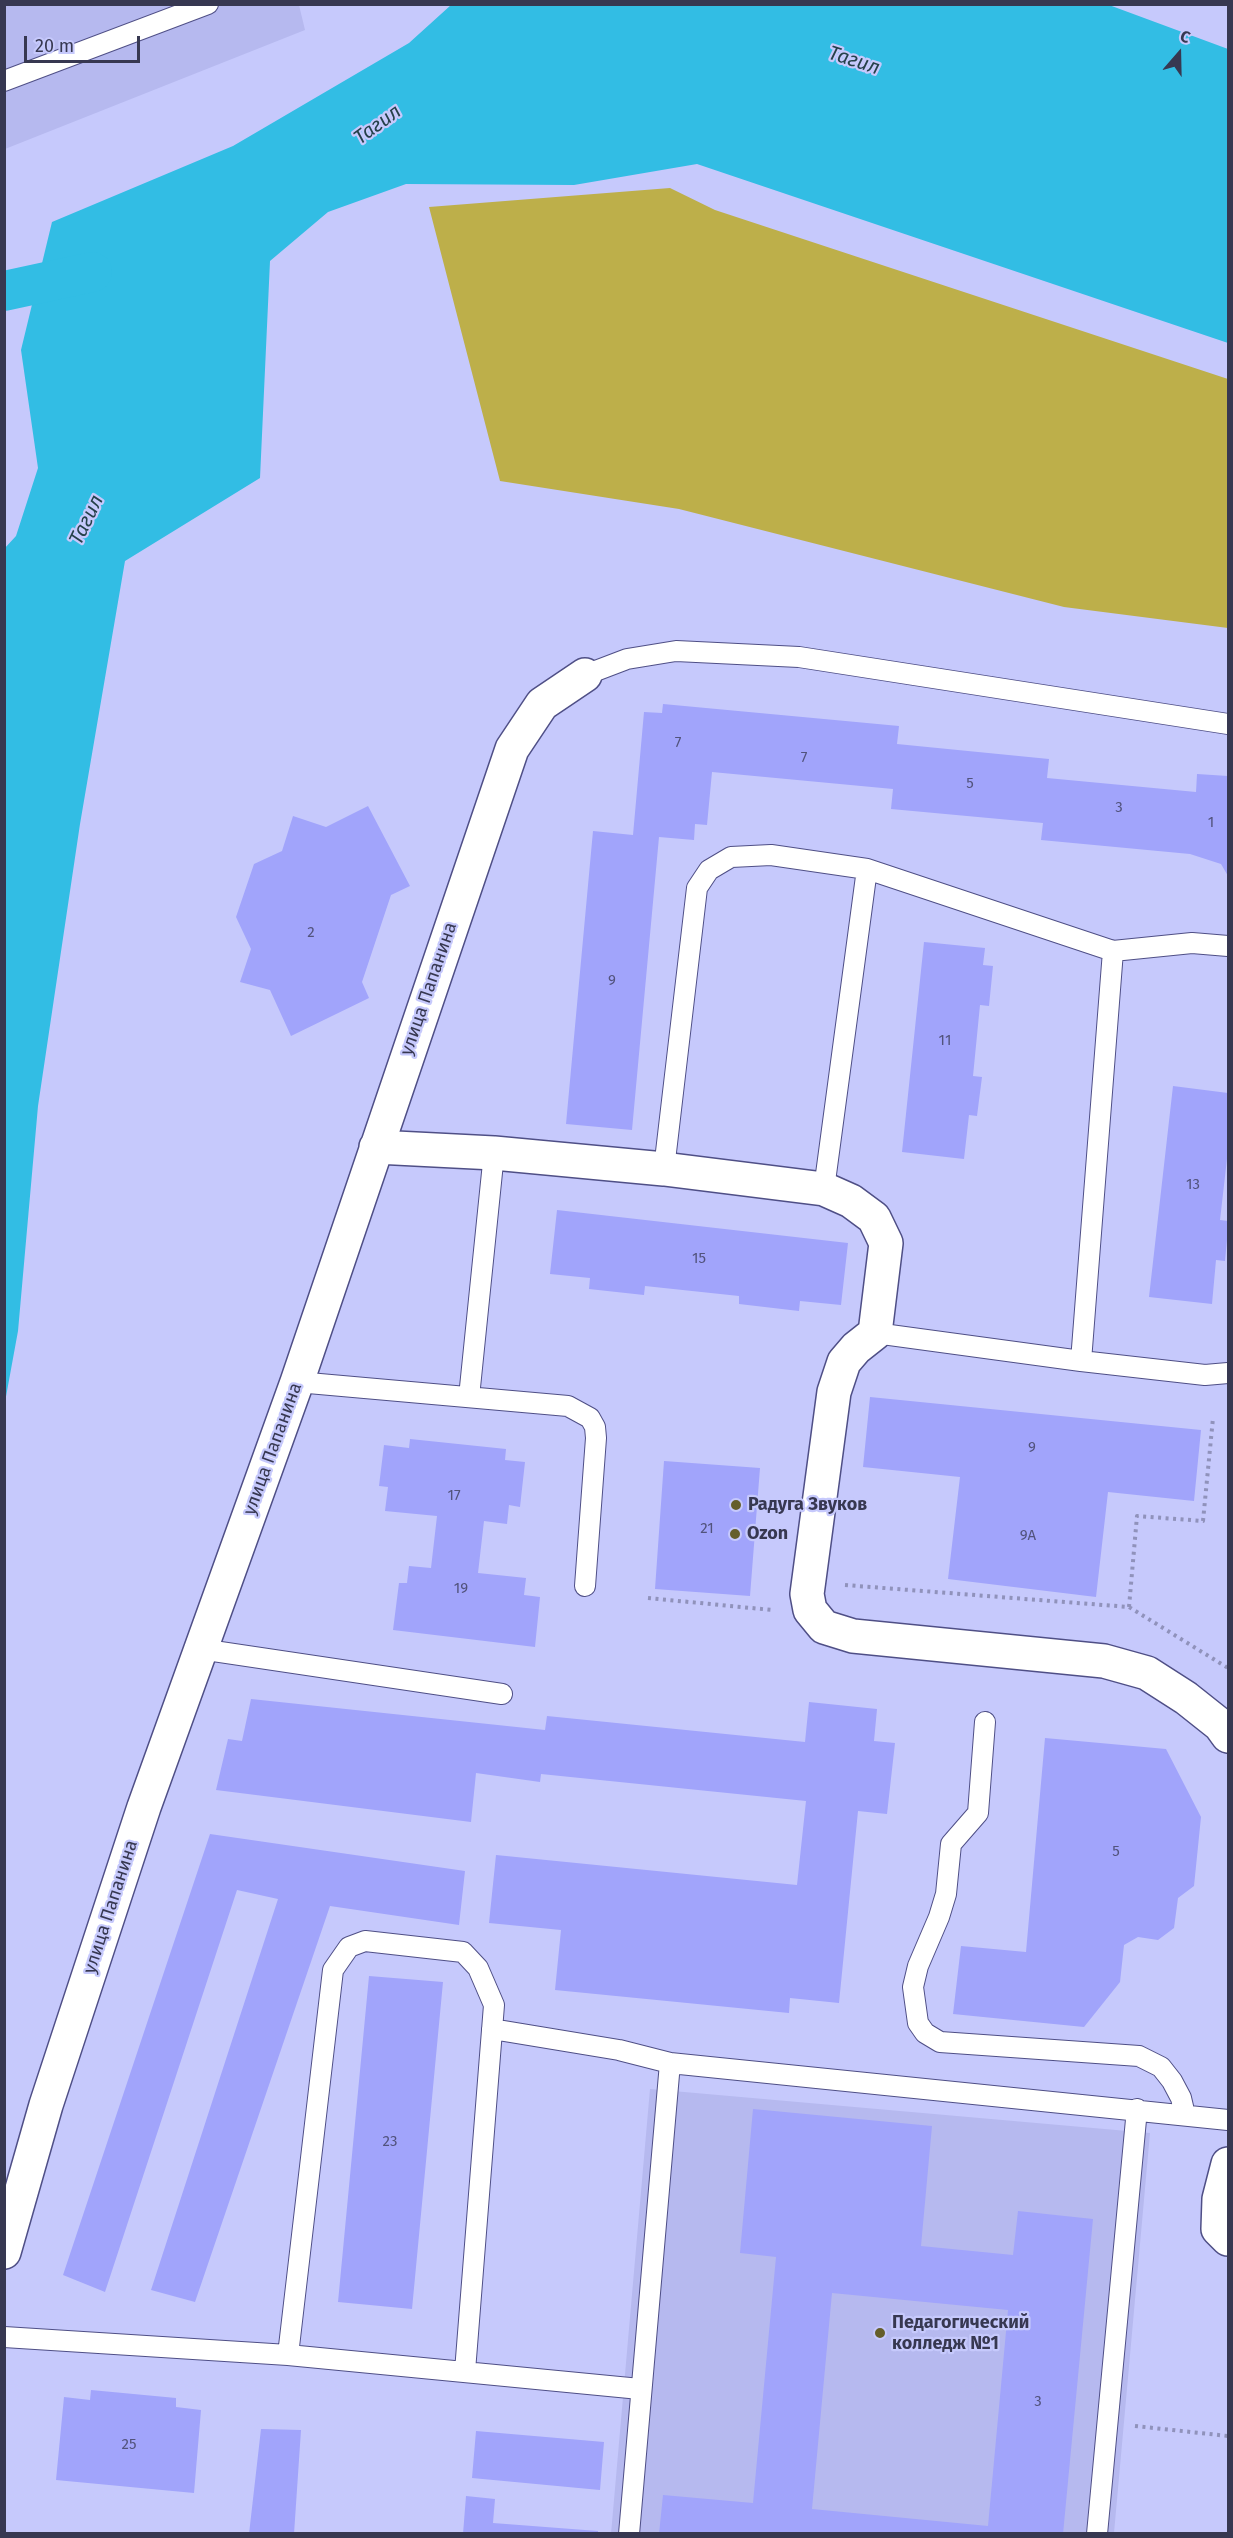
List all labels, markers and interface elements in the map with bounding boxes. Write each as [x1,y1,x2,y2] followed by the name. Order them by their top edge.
[27,24,142,62] scale bar
[1149,24,1209,84] north arrow
[1178,26,1193,47] text: С
[35,35,74,57] text: 20 m
[825,41,883,81] water label: Тагил
[350,100,406,150] water label: Тагил
[65,491,109,549] water label: Тагил
[675,734,681,752] house number: 7
[801,749,807,767] house number: 7
[966,775,974,793] house number: 5
[1115,799,1123,817] house number: 3
[1208,814,1214,832] house number: 1
[396,920,462,1058] street label: улица Папанина
[307,924,315,942] house number: 2
[608,972,616,990] house number: 9
[939,1032,951,1050] house number: 11
[1186,1176,1200,1194] house number: 13
[692,1250,706,1268] house number: 15
[239,1380,307,1518] street label: улица Папанина
[1028,1439,1036,1457] house number: 9
[447,1487,461,1505] house number: 17
[748,1494,867,1516] place label: Радуга Звуков
[729,1498,743,1512] marker: Радуга Звуков
[700,1520,714,1538] house number: 21
[747,1523,788,1545] place label: Ozon
[728,1527,742,1541] marker: Ozon
[1020,1527,1036,1545] house number: 9А
[454,1580,468,1598] house number: 19
[79,1837,143,1977] street label: улица Папанина
[1112,1843,1120,1861] house number: 5
[383,2133,397,2151] house number: 23
[892,2312,1029,2354] place label: Педагогический колледж №1
[873,2326,887,2340] marker: Педагогический колледж №1
[1034,2393,1042,2411] house number: 3
[122,2436,136,2454] house number: 25

